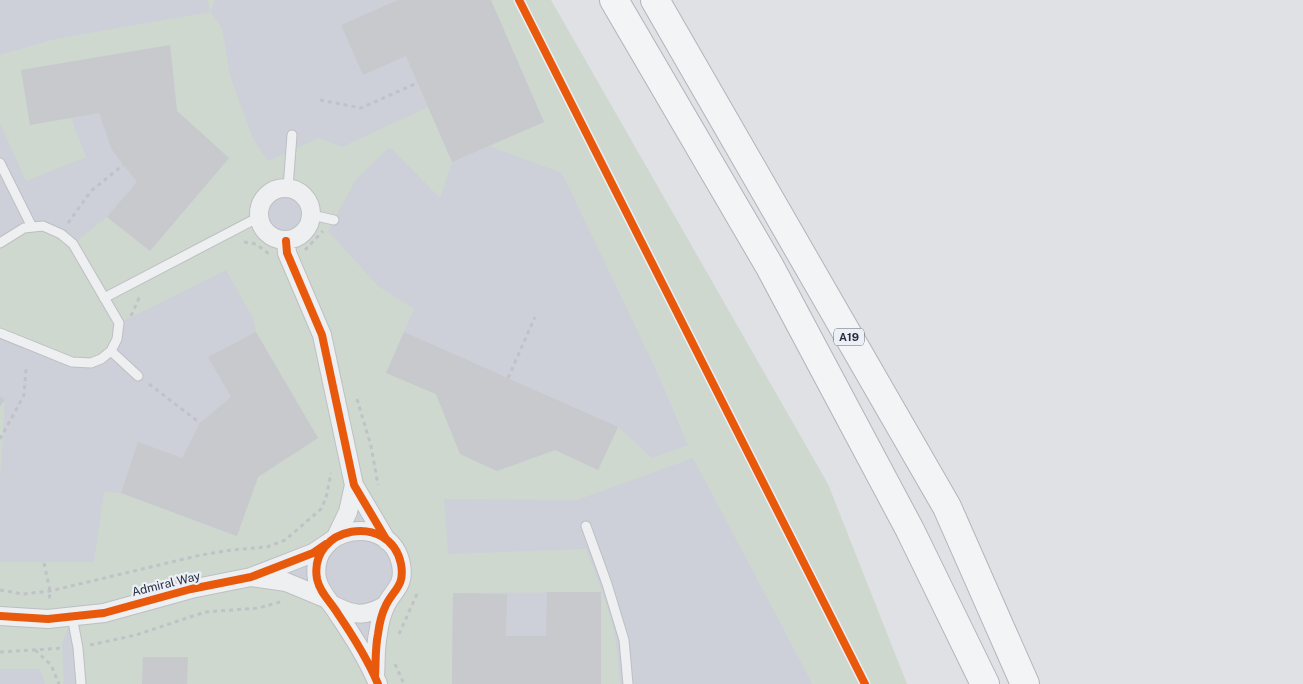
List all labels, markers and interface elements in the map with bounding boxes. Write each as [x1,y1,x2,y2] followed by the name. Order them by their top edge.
[834,328,864,346] road number: A19
[130,569,202,599] street label: Admiral Way

